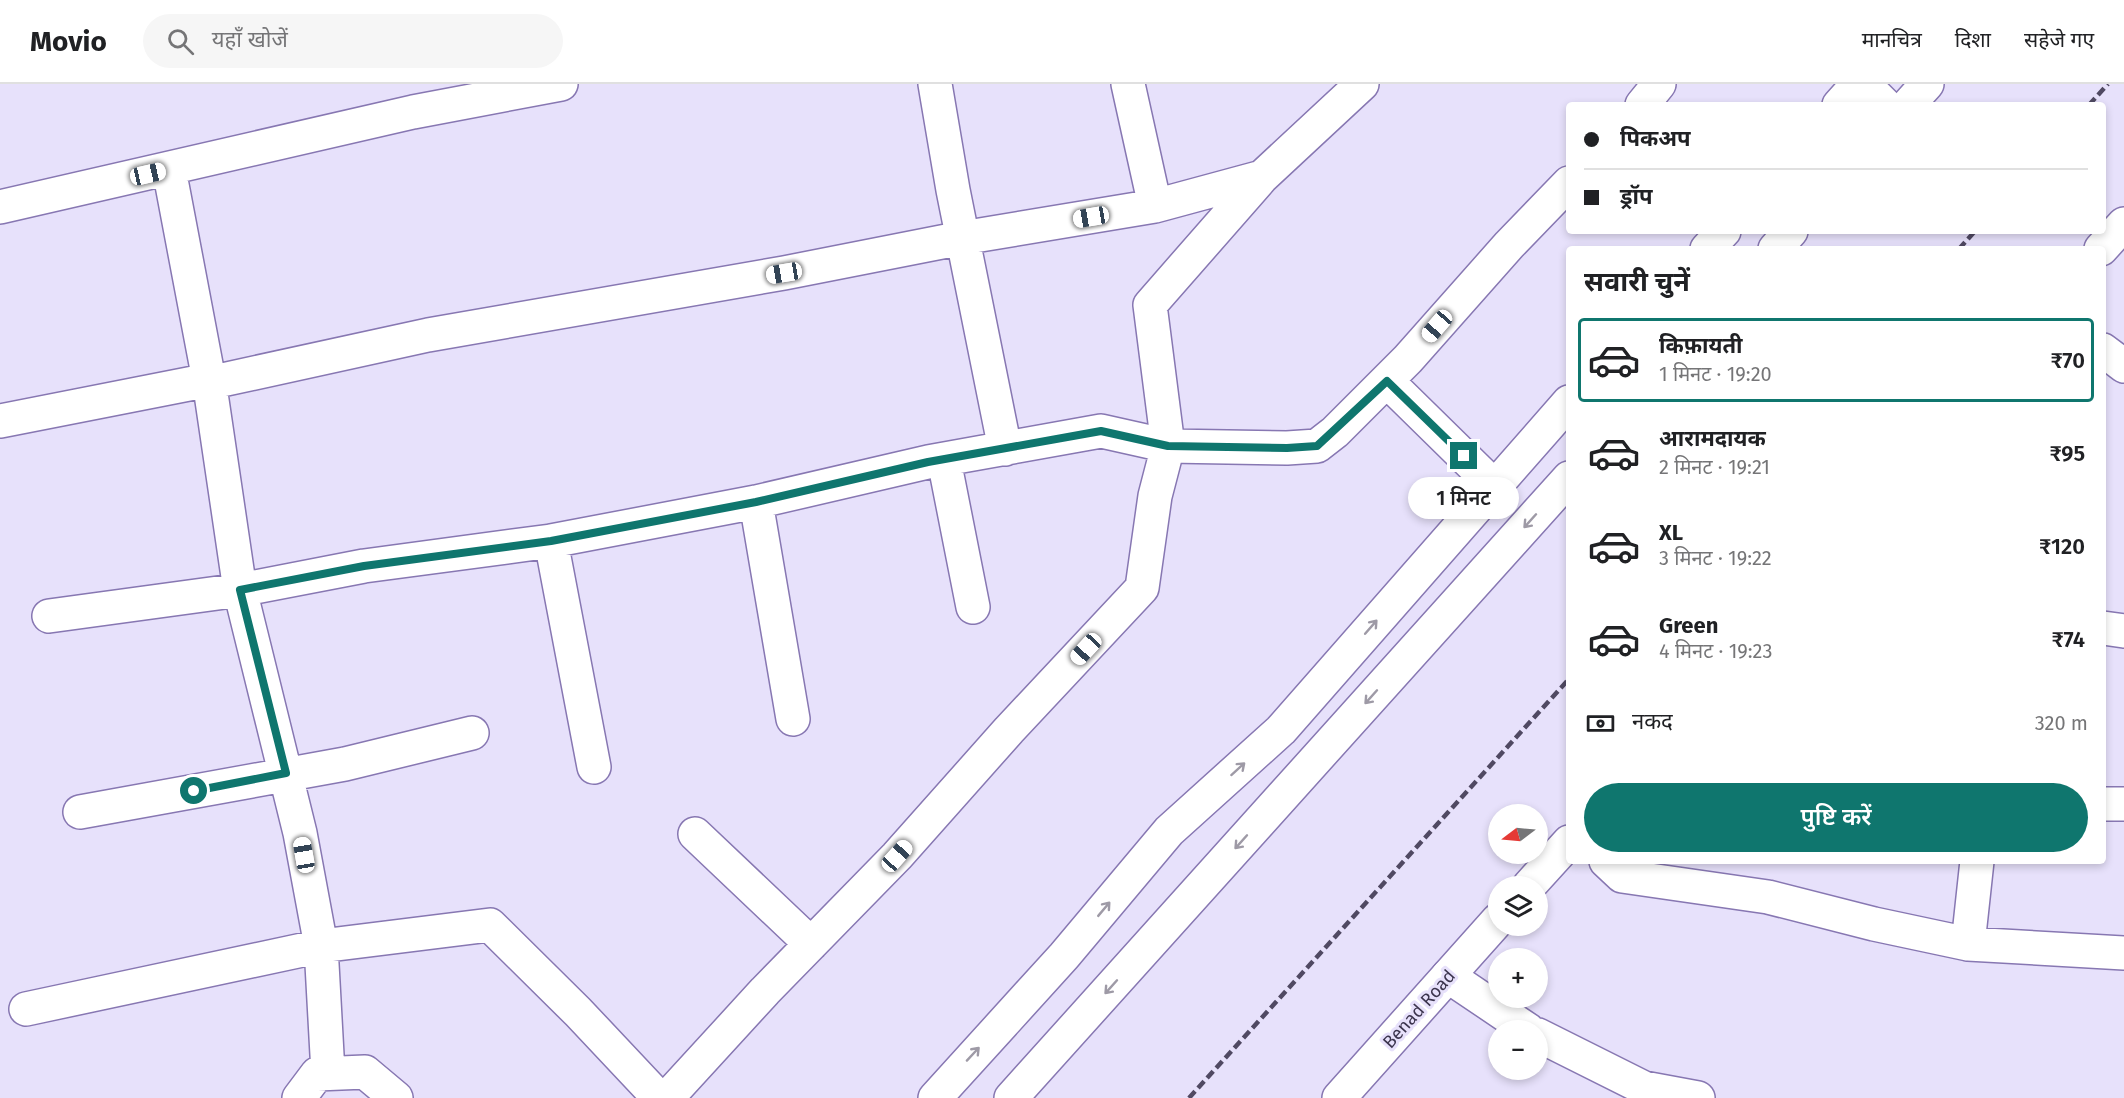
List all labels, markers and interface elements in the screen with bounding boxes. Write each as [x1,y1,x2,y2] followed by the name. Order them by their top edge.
[143,14,563,68] search box
[30,25,107,58] text: Movio
[164,25,197,58] icon: search
[212,26,288,53] text: यहाँ खोजें
[1862,27,1922,53] text: मानचित्र
[1955,27,1991,53] text: दिशा
[2024,27,2094,53] text: सहेजे गए
[1620,125,1691,152] text: पिकअप
[128,161,168,187] car
[1620,183,1653,210] text: ड्रॉप
[1072,205,1110,229] car
[765,261,803,285] car
[1584,266,1690,298] text: सवारी चुनें
[1418,307,1456,345] car
[1659,332,1743,359] text: किफ़ायती
[1587,333,1641,387] icon: car
[2050,347,2085,374] text: ₹70
[1659,362,1772,386] text: 1 मिनट · 19:20
[1659,425,1766,452] text: आरामदायक
[1587,426,1641,480] icon: car
[2049,440,2085,467] text: ₹95
[1450,442,1477,469] route end
[1659,455,1770,479] text: 2 मिनट · 19:21
[1408,477,1520,519] callout: 1 मिनट
[1436,486,1491,510] text: 1 मिनट
[1523,513,1537,528] one-way arrow
[1587,519,1641,573] icon: car
[1659,519,1683,546] text: XL
[2039,533,2085,560] text: ₹120
[1659,546,1772,570] text: 3 मिनट · 19:22
[1587,612,1641,666] icon: car
[1659,612,1718,639] text: Green
[1364,619,1378,635] one-way arrow
[2052,626,2085,653] text: ₹74
[1067,630,1105,668] car
[1659,639,1772,663] text: 4 मिनट · 19:23
[1364,690,1378,705] one-way arrow
[1584,707,1617,740] icon: cash
[1632,708,1673,735] text: नकद
[2035,711,2088,735] text: 320 m
[1230,762,1245,776] one-way arrow
[180,777,207,804] route start
[1584,783,2088,852] button: पुष्टि करें
[1488,804,1548,864] north arrow
[1488,804,1548,1080] map controls
[1234,835,1248,850] one-way arrow
[292,836,316,874] car
[878,837,916,875] car
[1488,876,1548,936] button: layers
[1097,901,1110,917] one-way arrow
[1488,948,1548,1008] button: +
[1378,965,1460,1053] street label: Benad Road
[1104,980,1118,995] one-way arrow
[1488,1020,1548,1080] button: −
[966,1047,980,1062] one-way arrow

